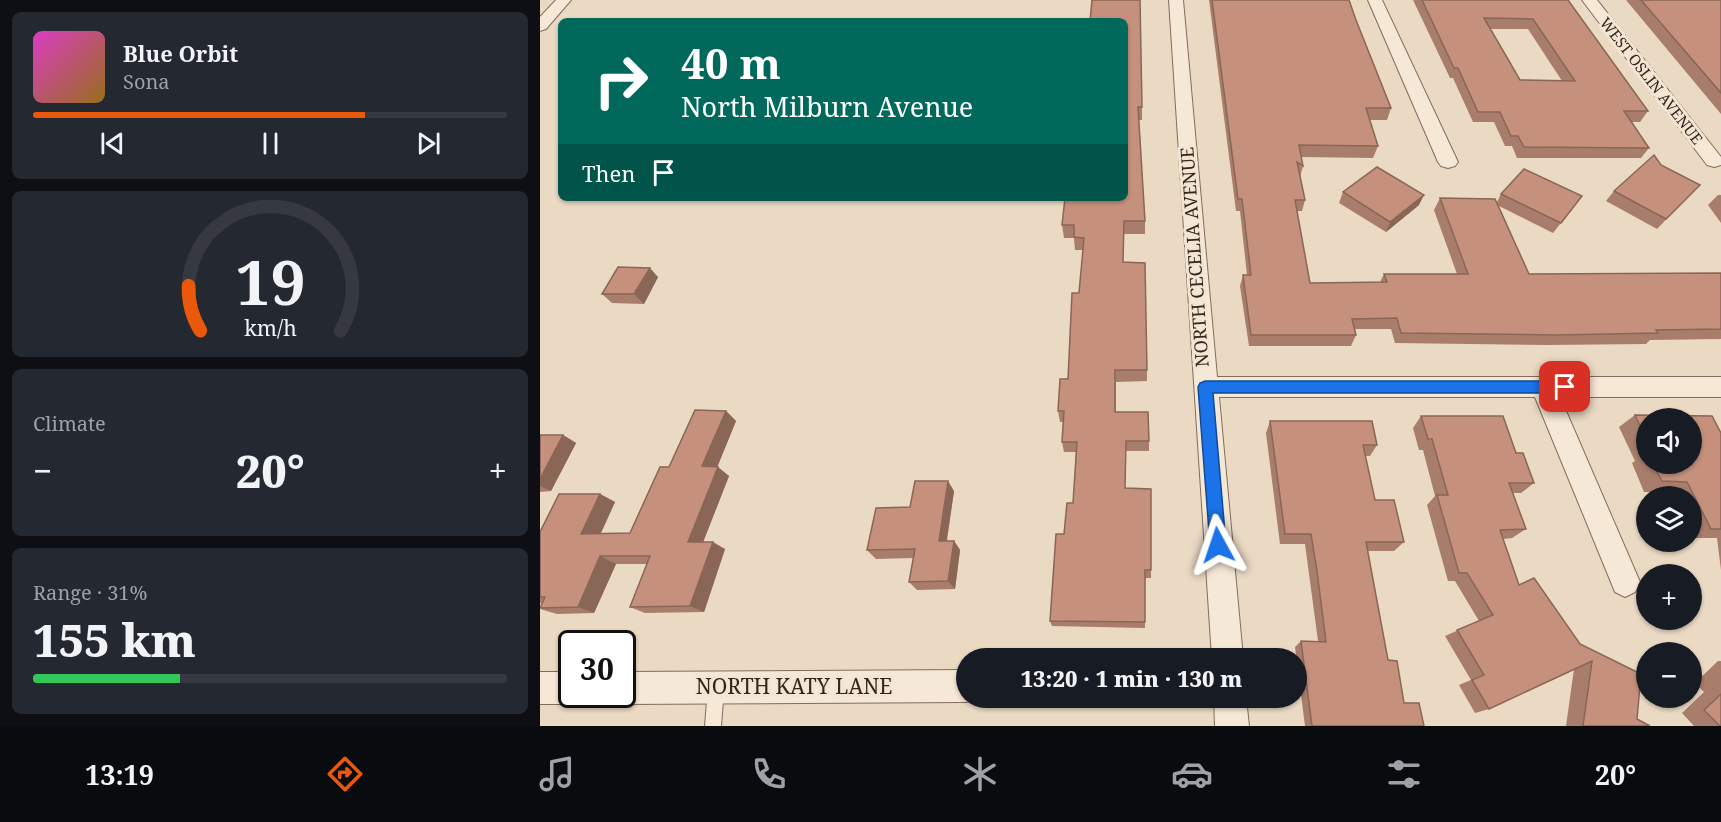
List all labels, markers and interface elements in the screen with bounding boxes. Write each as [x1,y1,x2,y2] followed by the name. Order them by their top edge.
[1596,13,1708,148] street label: WEST OSLIN AVENUE
[681,34,781,91] text: 40 m
[123,38,238,68] text: Blue Orbit
[582,42,660,120] icon: right
[123,68,170,95] text: Sona
[681,88,973,125] text: North Milburn Avenue
[96,127,129,160] icon: previous
[254,127,287,160] icon: pause
[412,127,445,160] icon: next
[1174,146,1214,368] street label: NORTH CECELIA AVENUE
[647,156,680,189] icon: arrive
[582,158,635,188] text: Then
[235,238,305,323] text: 19
[244,313,297,342] text: km/h
[1539,361,1590,412] pin
[1548,370,1581,403] icon: arrive
[1636,408,1702,708] map controls
[1636,408,1702,474] button: sound
[33,410,106,437] text: Climate
[236,440,305,501] text: 20°
[33,448,52,493] text: −
[489,448,507,493] text: +
[1636,486,1702,552] button: layers
[1186,513,1250,577] position arrow
[1636,564,1702,630] button: +
[33,579,147,606] text: Range · 31%
[33,609,196,670] text: 155 km
[558,630,636,708] speed limit sign: 30
[1636,642,1702,708] button: −
[1021,663,1242,693] text: 13:20 · 1 min · 130 m
[696,672,892,700] street label: NORTH KATY LANE
[324,753,366,795] icon: directions
[536,753,578,795] icon: music
[748,753,790,795] icon: phone
[959,753,1001,795] icon: climate
[1171,753,1213,795] icon: car
[1383,753,1425,795] icon: filters
[85,756,154,793] text: 13:19
[1595,756,1636,793] text: 20°

